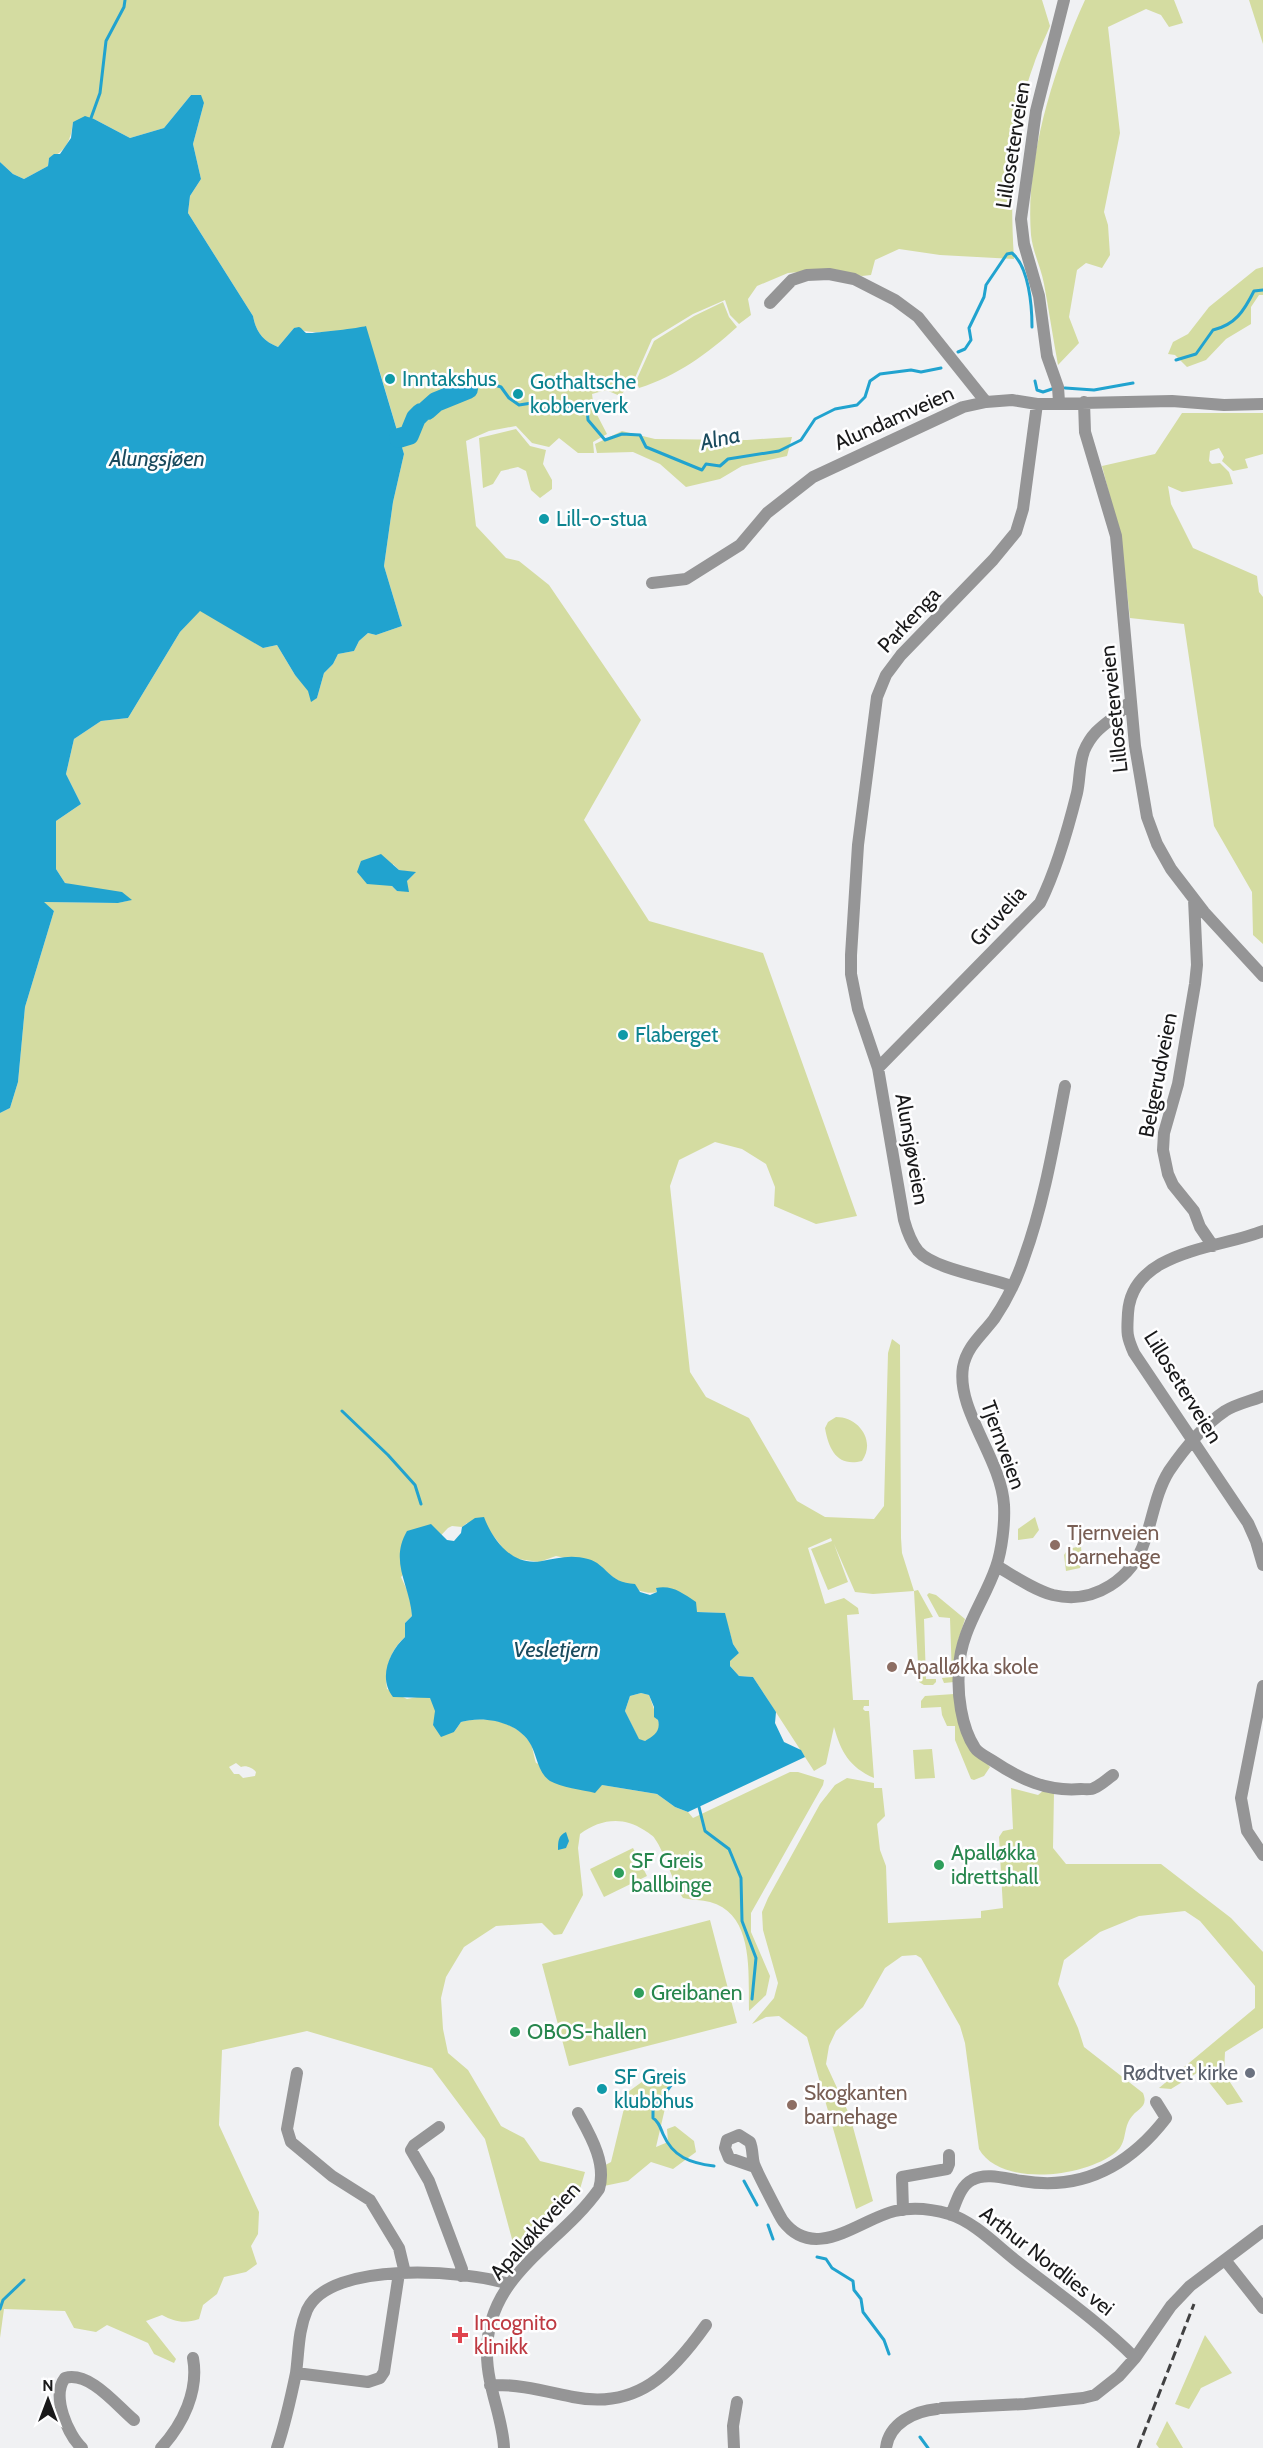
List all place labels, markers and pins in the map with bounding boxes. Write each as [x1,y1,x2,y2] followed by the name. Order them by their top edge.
[402,366,497,391] place label: Inntakshus
[530,369,636,418] place label: Gothaltsche kobberverk
[383,372,397,386] marker: Inntakshus
[511,387,525,401] marker: Gothaltsche kobberverk
[556,506,647,531] place label: Lill-o-stua
[537,512,551,526] marker: Lill-o-stua
[635,1022,718,1047] place label: Flaberget
[616,1028,630,1042] marker: Flaberget
[1067,1520,1161,1569] place label: Tjernveien barnehage
[1048,1538,1062,1552] marker: Tjernveien barnehage
[904,1654,1039,1679] place label: Apalløkka skole
[885,1660,899,1674] marker: Apalløkka skole
[951,1840,1038,1889] place label: Apalløkka idrettshall
[631,1848,712,1897] place label: SF Greis ballbinge
[932,1858,946,1872] marker: Apalløkka idrettshall
[612,1866,626,1880] marker: SF Greis ballbinge
[651,1980,743,2005] place label: Greibanen
[632,1986,646,2000] marker: Greibanen
[527,2019,647,2044] place label: OBOS-hallen
[508,2025,522,2039] marker: OBOS-hallen
[1123,2060,1238,2085] place label: Rødtvet kirke
[614,2064,694,2113] place label: SF Greis klubbhus
[1243,2066,1257,2080] marker: Rødtvet kirke
[804,2080,908,2129] place label: Skogkanten barnehage
[595,2082,609,2096] marker: SF Greis klubbhus
[785,2098,799,2112] marker: Skogkanten barnehage
[474,2310,557,2359] place label: Incognito klinikk
[451,2326,469,2344] marker: Incognito klinikk

